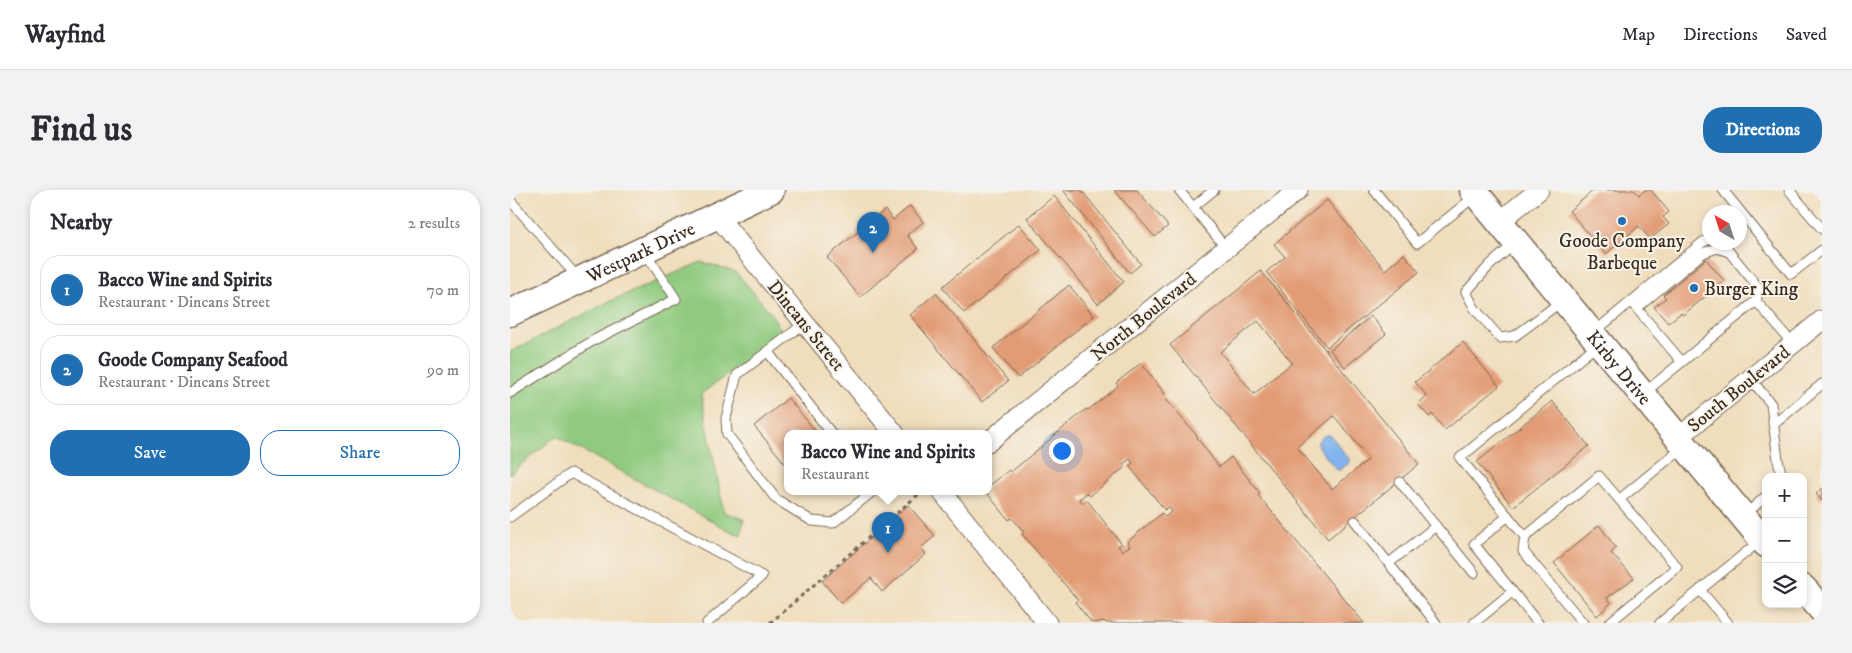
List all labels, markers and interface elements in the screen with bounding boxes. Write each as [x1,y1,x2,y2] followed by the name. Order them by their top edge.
[25,20,105,50] text: Wayfind
[1622,24,1655,46] text: Map
[1683,24,1758,46] text: Directions
[1786,24,1827,46] text: Saved
[1703,107,1822,153] button: Directions
[30,108,132,152] text: Find us
[1702,205,1747,250] north arrow
[50,210,112,236] text: Nearby
[857,212,889,253] pin: 2
[408,213,460,233] text: 2 results
[1616,215,1628,227] marker: Goode Company Barbeque
[582,218,699,289] street label: Westpark Drive
[1559,230,1686,276] place label: Goode Company Barbeque
[1087,267,1201,367] street label: North Boulevard
[98,269,272,292] text: Bacco Wine and Spirits
[762,276,850,376] street label: Dincans Street
[1704,278,1799,301] place label: Burger King
[64,280,70,300] text: 1
[427,280,459,300] text: 70 m
[1688,282,1700,294] marker: Burger King
[98,292,270,312] text: Restaurant · Dincans Street
[1581,326,1656,410] street label: Kirby Drive
[1683,340,1795,438] street label: South Boulevard
[98,349,288,372] text: Goode Company Seafood
[63,360,71,380] text: 2
[427,360,459,380] text: 90 m
[98,372,270,392] text: Restaurant · Dincans Street
[50,430,250,476] button: Save
[260,430,460,476] button: Share
[784,430,992,495] popup
[1049,438,1075,464] your location
[801,441,975,464] text: Bacco Wine and Spirits
[801,464,869,484] text: Restaurant
[1762,473,1807,608] map controls
[1762,473,1807,518] button: +
[872,512,904,553] pin: 1
[1762,518,1807,563] button: −
[1762,563,1807,608] button: layers

